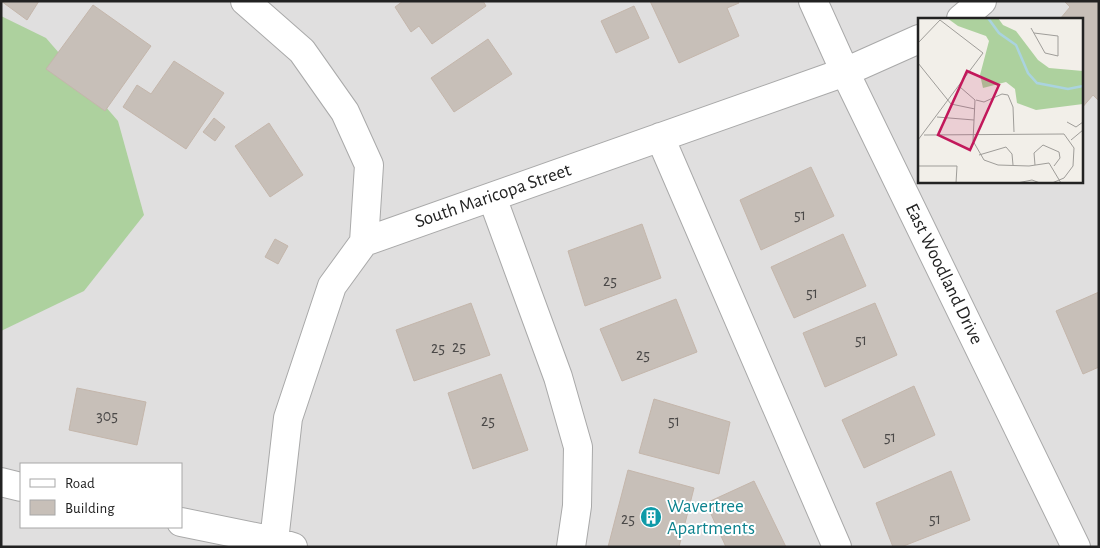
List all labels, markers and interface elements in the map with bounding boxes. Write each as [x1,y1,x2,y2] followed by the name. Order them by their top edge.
[918,18,1082,182] inset map
[412,160,574,232] street label: South Maricopa Street
[902,201,986,347] street label: East Woodland Drive
[794,207,806,223] house number: 51
[603,273,617,289] house number: 25
[806,285,818,301] house number: 51
[855,332,867,348] house number: 51
[452,339,466,355] house number: 25
[431,340,445,356] house number: 25
[636,347,650,363] house number: 25
[96,408,118,424] house number: 305
[481,413,495,429] house number: 25
[668,413,680,429] house number: 51
[884,429,896,445] house number: 51
[20,463,182,528] legend
[65,476,95,491] text: Road
[667,497,755,538] place label: Wavertree Apartments
[65,501,115,516] text: Building
[639,505,663,529] building icon: Wavertree Apartments
[621,511,635,527] house number: 25
[929,511,941,527] house number: 51

